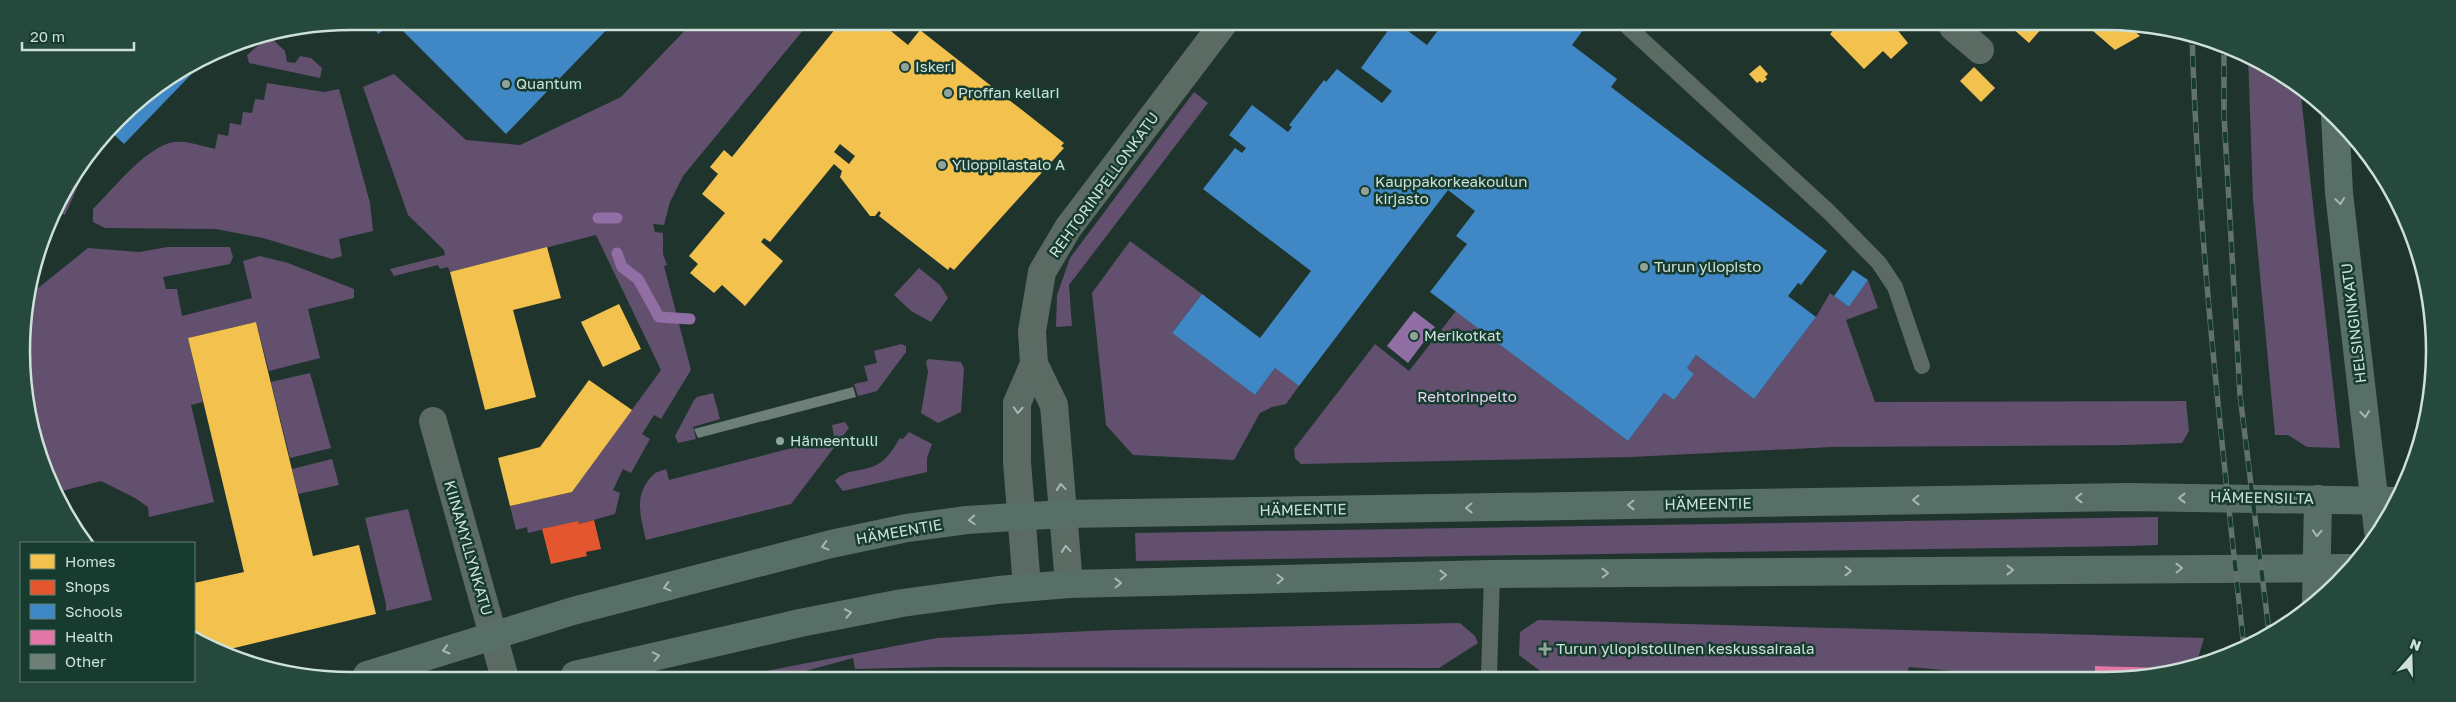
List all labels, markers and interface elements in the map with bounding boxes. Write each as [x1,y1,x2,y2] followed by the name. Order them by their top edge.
[22,20,135,52] scale bar
[30,27,65,45] text: 20 m
[915,57,954,75] place label: Iskeri
[899,61,911,73] marker: Iskeri
[516,74,582,92] place label: Quantum
[500,78,512,90] marker: Quantum
[958,83,1059,101] place label: Proffan kellari
[942,87,954,99] marker: Proffan kellari
[1045,108,1162,260] street label: REHTORINPELLONKATU
[952,155,1065,173] place label: Ylioppilastalo A
[936,159,948,171] marker: Ylioppilastalo A
[1375,172,1527,207] place label: Kauppakorkeakoulun kirjasto
[1359,185,1371,197] marker: Kauppakorkeakoulun kirjasto
[2334,197,2345,205] one-way arrow
[1654,257,1761,275] place label: Turun yliopisto
[1638,261,1650,273] marker: Turun yliopisto
[2337,262,2369,384] street label: HELSINGINKATU
[1424,326,1501,344] place label: Merikotkat
[1408,330,1420,342] marker: Merikotkat
[1417,387,1517,405] park label: Rehtorinpelto
[1012,406,1023,414] one-way arrow
[2359,410,2370,418] one-way arrow
[790,431,878,449] place label: Hämeentulli
[774,435,786,447] marker: Hämeentulli
[441,478,497,617] street label: KIINAMYLLYNKATU
[1056,483,1067,491] one-way arrow
[2210,487,2314,507] street label: HÄMEENSILTA
[2178,492,2186,503] one-way arrow
[1664,493,1752,513] street label: HÄMEENTIE
[2075,493,2082,503] one-way arrow
[1912,495,1920,506] one-way arrow
[1259,499,1347,519] street label: HÄMEENTIE
[1627,500,1635,510] one-way arrow
[1465,502,1473,513] one-way arrow
[854,515,943,547] street label: HÄMEENTIE
[967,515,975,526] one-way arrow
[2311,529,2322,537] one-way arrow
[820,540,829,551] one-way arrow
[20,542,195,682] legend
[1061,545,1072,553] one-way arrow
[65,552,115,570] text: Homes
[2175,563,2183,573] one-way arrow
[2007,565,2015,575] one-way arrow
[1844,566,1852,576] one-way arrow
[1602,568,1609,578] one-way arrow
[1439,570,1447,580] one-way arrow
[1277,574,1285,584] one-way arrow
[65,577,110,595] text: Shops
[1114,578,1122,588] one-way arrow
[663,581,672,592] one-way arrow
[65,602,123,620] text: Schools
[844,609,852,619] one-way arrow
[65,627,113,645] text: Health
[2386,632,2436,682] north arrow
[2408,635,2424,654] text: N
[1556,639,1815,657] place label: Turun yliopistollinen keskussairaala
[1538,642,1552,656] marker: Turun yliopistollinen keskussairaala
[443,644,451,654] one-way arrow
[65,652,106,670] text: Other
[652,652,661,662] one-way arrow

